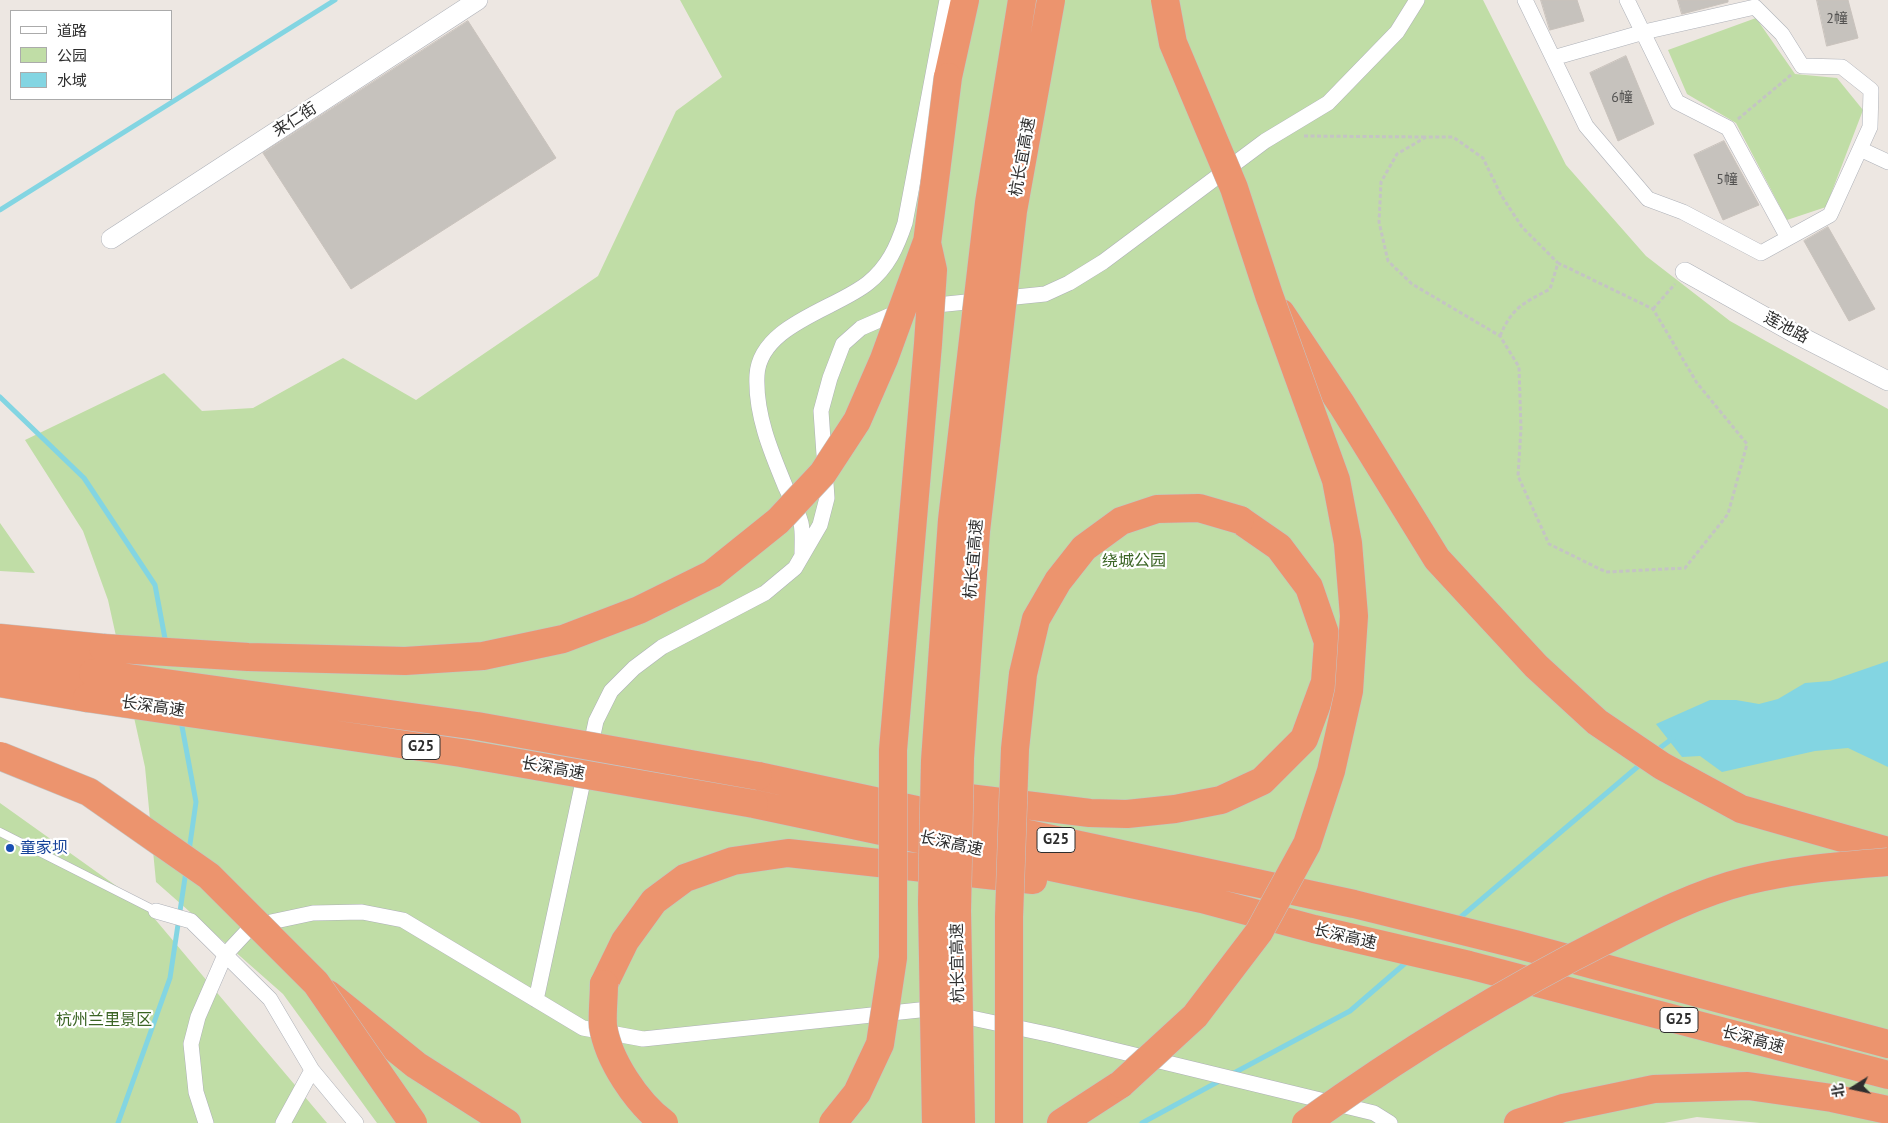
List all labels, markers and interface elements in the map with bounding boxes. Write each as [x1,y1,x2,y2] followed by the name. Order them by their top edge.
[10,10,172,100] legend
[1826,11,1848,27] house number: 2幢
[57,21,87,40] text: 道路
[57,46,87,65] text: 公园
[57,71,87,90] text: 水域
[1611,90,1633,106] house number: 6幢
[270,99,320,141] street label: 来仁街
[1007,116,1039,198] street label: 杭长宜高速
[1716,172,1738,188] house number: 5幢
[1760,308,1812,348] street label: 莲池路
[961,518,987,600] street label: 杭长宜高速
[1102,551,1166,571] park label: 绕城公园
[120,693,186,721] street label: 长深高速
[402,734,440,760] road number: G25
[520,754,586,784] street label: 长深高速
[918,828,984,860] street label: 长深高速
[1037,828,1075,852] road number: G25
[20,838,68,858] place label: 童家坝
[4,842,16,854] marker: 童家坝
[1312,920,1378,954] street label: 长深高速
[948,923,968,1003] street label: 杭长宜高速
[1660,1008,1698,1032] road number: G25
[56,1010,152,1030] park label: 杭州兰里景区
[1720,1022,1786,1058] street label: 长深高速
[1828,1063,1878,1113] north arrow
[1828,1082,1848,1099] text: 北

